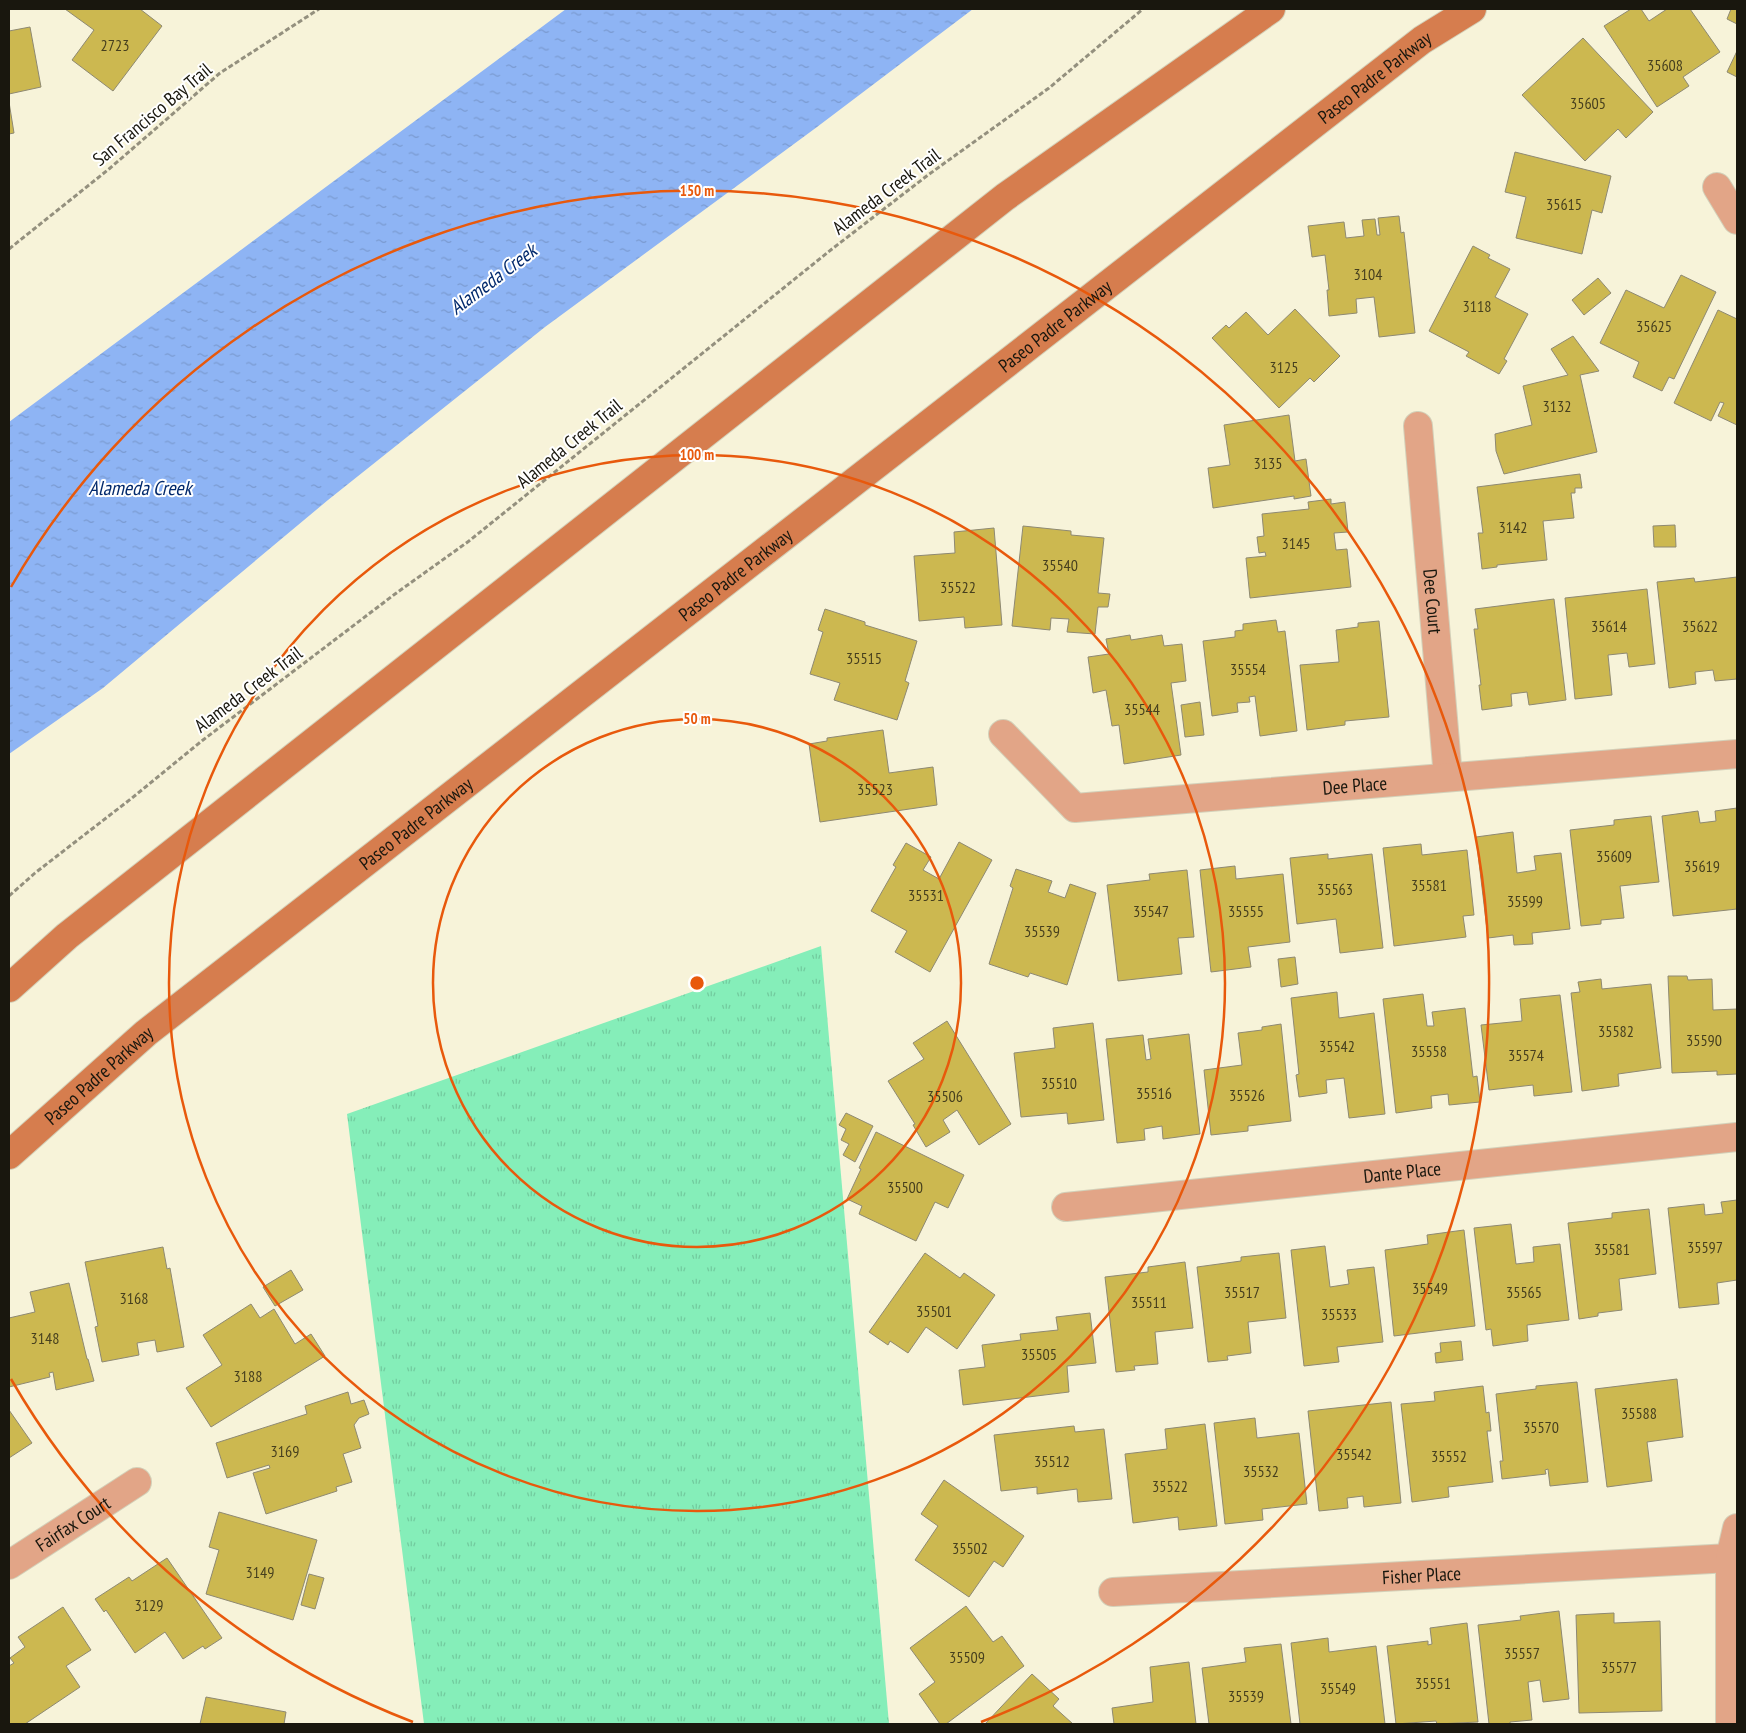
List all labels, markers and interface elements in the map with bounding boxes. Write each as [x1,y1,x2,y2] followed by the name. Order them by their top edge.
[1313,25,1436,129] street label: Paseo Padre Parkway
[101,35,129,55] house number: 2723
[1647,55,1683,75] house number: 35608
[88,57,217,171] street label: San Francisco Bay Trail
[1570,93,1606,113] house number: 35605
[827,142,945,239] street label: Alameda Creek Trail
[680,181,714,200] text: 150 m
[1546,194,1582,214] house number: 35615
[444,236,544,320] water label: Alameda Creek
[1354,264,1382,284] house number: 3104
[993,274,1117,377] street label: Paseo Padre Parkway
[1463,296,1491,316] house number: 3118
[1636,316,1672,336] house number: 35625
[1270,357,1298,377] house number: 3125
[511,393,627,493] street label: Alameda Creek Trail
[1543,396,1571,416] house number: 3132
[680,445,714,464] text: 100 m
[1254,453,1282,473] house number: 3135
[89,475,194,501] water label: Alameda Creek
[1499,517,1527,537] house number: 3142
[674,522,797,626] street label: Paseo Padre Parkway
[1282,533,1310,553] house number: 3145
[1042,555,1078,575] house number: 35540
[1418,568,1448,636] street label: Dee Court
[940,577,976,597] house number: 35522
[1591,616,1627,636] house number: 35614
[1682,616,1718,636] house number: 35622
[189,640,307,737] street label: Alameda Creek Trail
[846,648,882,668] house number: 35515
[1230,659,1266,679] house number: 35554
[1124,699,1160,719] house number: 35544
[683,709,711,728] text: 50 m
[354,771,478,875] street label: Paseo Padre Parkway
[1322,771,1388,800] street label: Dee Place
[857,779,893,799] house number: 35523
[1596,846,1632,866] house number: 35609
[1684,856,1720,876] house number: 35619
[1411,875,1447,895] house number: 35581
[1317,879,1353,899] house number: 35563
[908,885,944,905] house number: 35531
[1507,891,1543,911] house number: 35599
[1133,901,1169,921] house number: 35547
[1228,901,1264,921] house number: 35555
[1024,921,1060,941] house number: 35539
[688,974,706,992] centre of rings
[39,1020,158,1130] street label: Paseo Padre Parkway
[1598,1021,1634,1041] house number: 35582
[1686,1030,1722,1050] house number: 35590
[1319,1036,1355,1056] house number: 35542
[1411,1041,1447,1061] house number: 35558
[1508,1045,1544,1065] house number: 35574
[1041,1073,1077,1093] house number: 35510
[1136,1083,1172,1103] house number: 35516
[1229,1085,1265,1105] house number: 35526
[927,1086,963,1106] house number: 35506
[1362,1156,1442,1188] street label: Dante Place
[887,1177,923,1197] house number: 35500
[1687,1237,1723,1257] house number: 35597
[1594,1239,1630,1259] house number: 35581
[1412,1278,1448,1298] house number: 35549
[1224,1282,1260,1302] house number: 35517
[1506,1282,1542,1302] house number: 35565
[120,1288,148,1308] house number: 3168
[1131,1292,1167,1312] house number: 35511
[916,1301,952,1321] house number: 35501
[1321,1304,1357,1324] house number: 35533
[31,1328,59,1348] house number: 3148
[1021,1344,1057,1364] house number: 35505
[234,1366,262,1386] house number: 3188
[1621,1403,1657,1423] house number: 35588
[1523,1417,1559,1437] house number: 35570
[271,1441,299,1461] house number: 3169
[1336,1444,1372,1464] house number: 35542
[1431,1446,1467,1466] house number: 35552
[1034,1451,1070,1471] house number: 35512
[1243,1461,1279,1481] house number: 35532
[1152,1476,1188,1496] house number: 35522
[31,1490,115,1557] street label: Fairfax Court
[952,1538,988,1558] house number: 35502
[1382,1561,1462,1589] street label: Fisher Place
[246,1562,274,1582] house number: 3149
[135,1595,163,1615] house number: 3129
[1504,1643,1540,1663] house number: 35557
[949,1647,985,1667] house number: 35509
[1601,1657,1637,1677] house number: 35577
[1415,1673,1451,1693] house number: 35551
[1320,1678,1356,1698] house number: 35549
[1228,1686,1264,1706] house number: 35539

